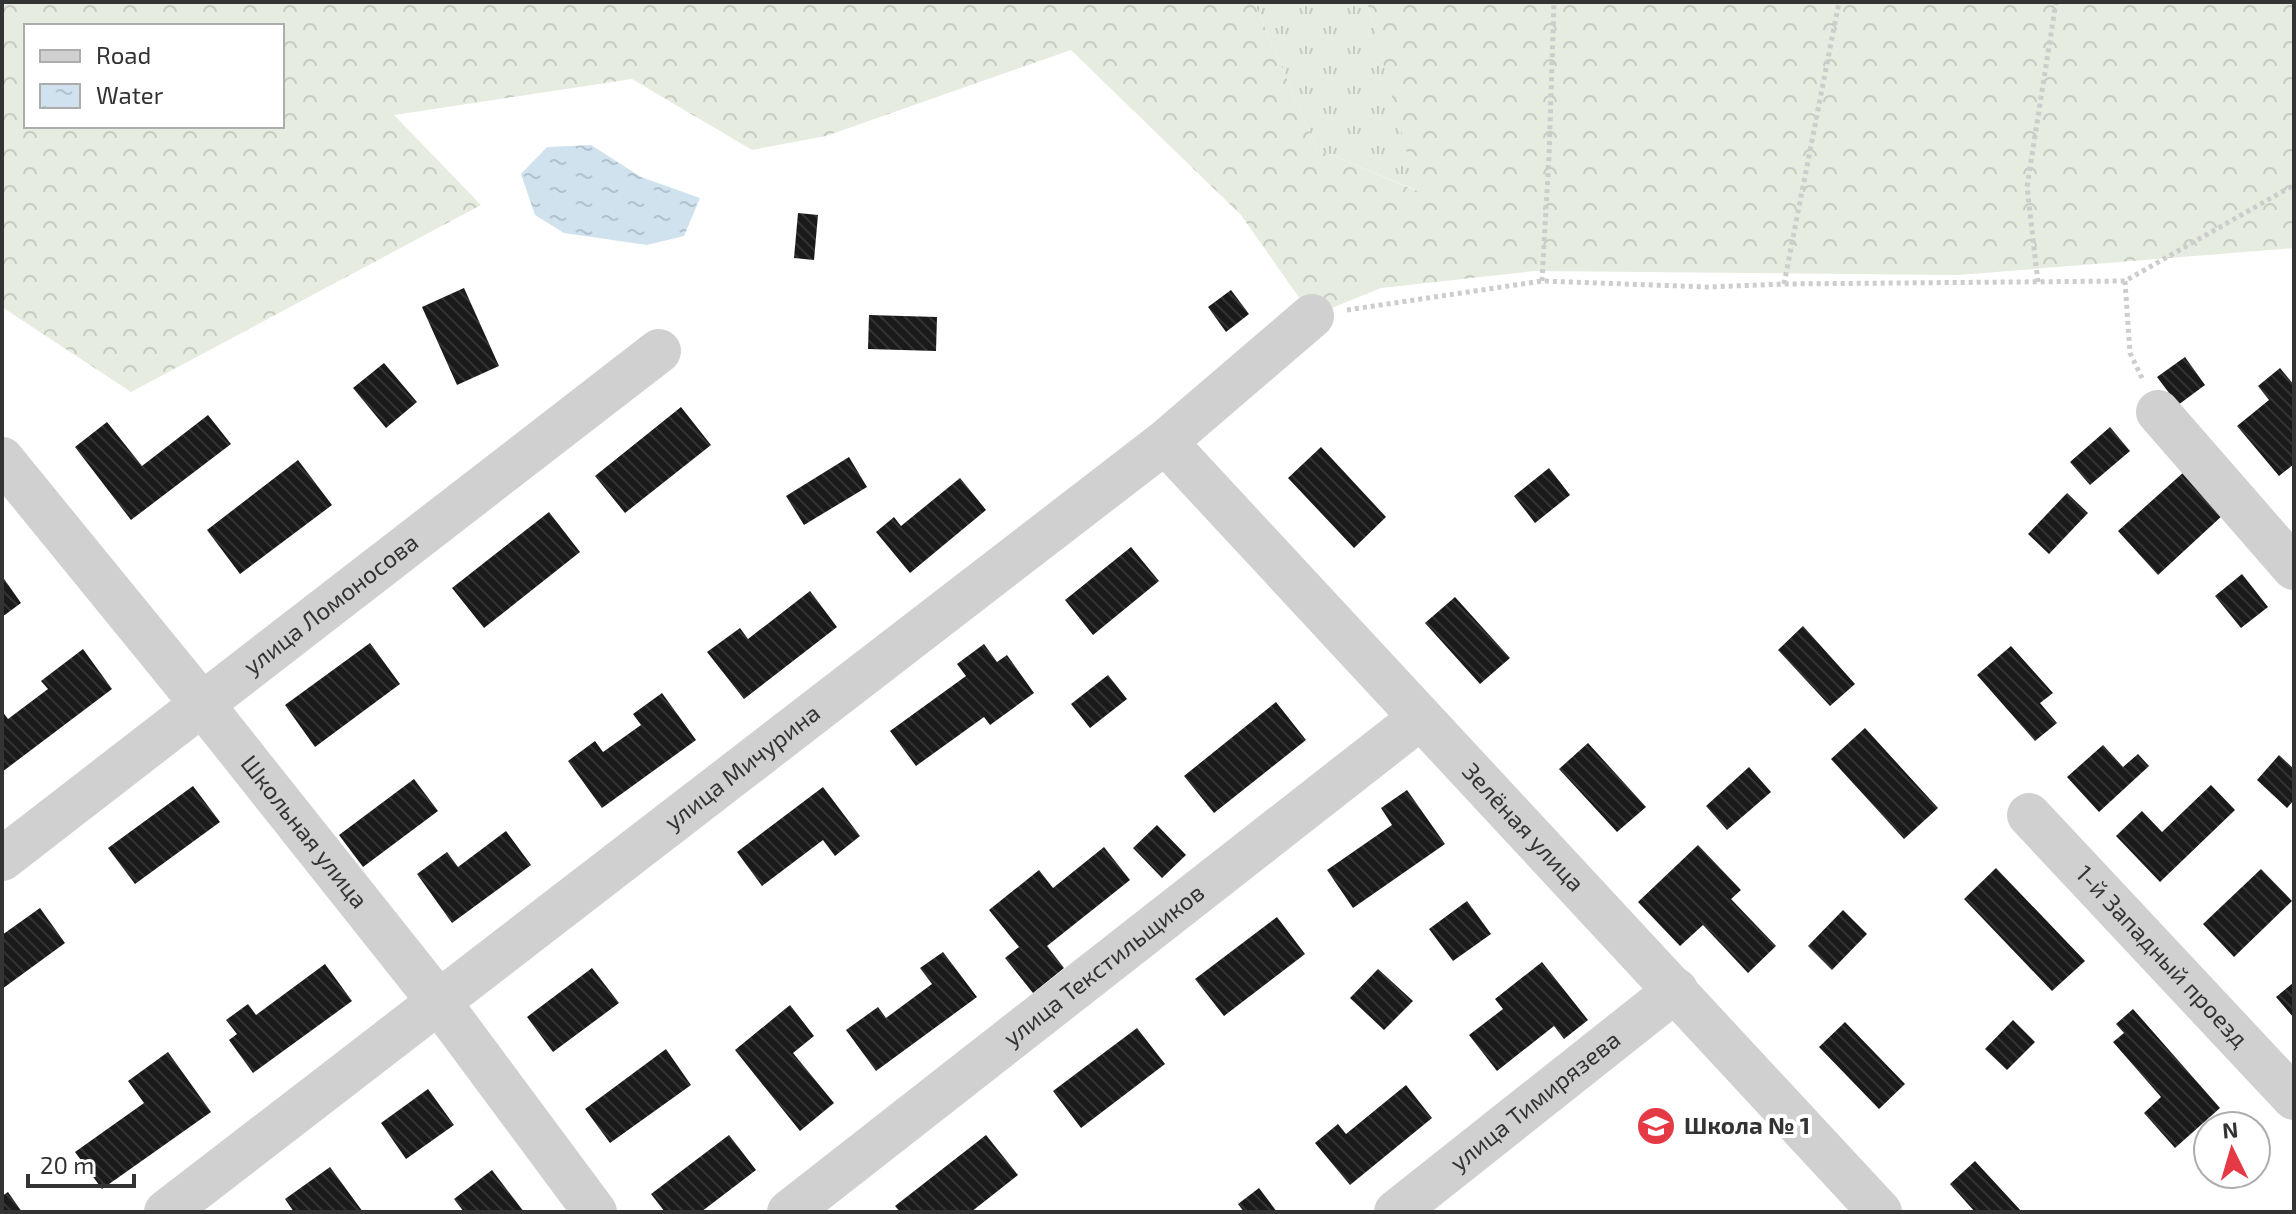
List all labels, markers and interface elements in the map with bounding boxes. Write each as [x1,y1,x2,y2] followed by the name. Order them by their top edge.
[24,24,284,128] legend
[96,40,151,69] text: Road
[96,80,164,109] text: Water
[237,527,423,681] street label: улица Ломоносова
[658,697,825,836] street label: улица Мичурина
[235,749,375,913] street label: Школьная улица
[1457,756,1591,897] street label: Зелёная улица
[2071,859,2255,1053] street label: 1-й Западный проезд
[997,877,1209,1053] street label: улица Текстильщиков
[1444,1024,1625,1177] street label: улица Тимирязева
[1635,1105,1677,1147] school or university icon: Школа № 1
[1684,1110,1810,1139] place label: Школа № 1
[2192,1110,2272,1190] north arrow
[2221,1115,2239,1143] text: N
[28,1138,134,1188] scale bar
[40,1150,94,1179] text: 20 m

